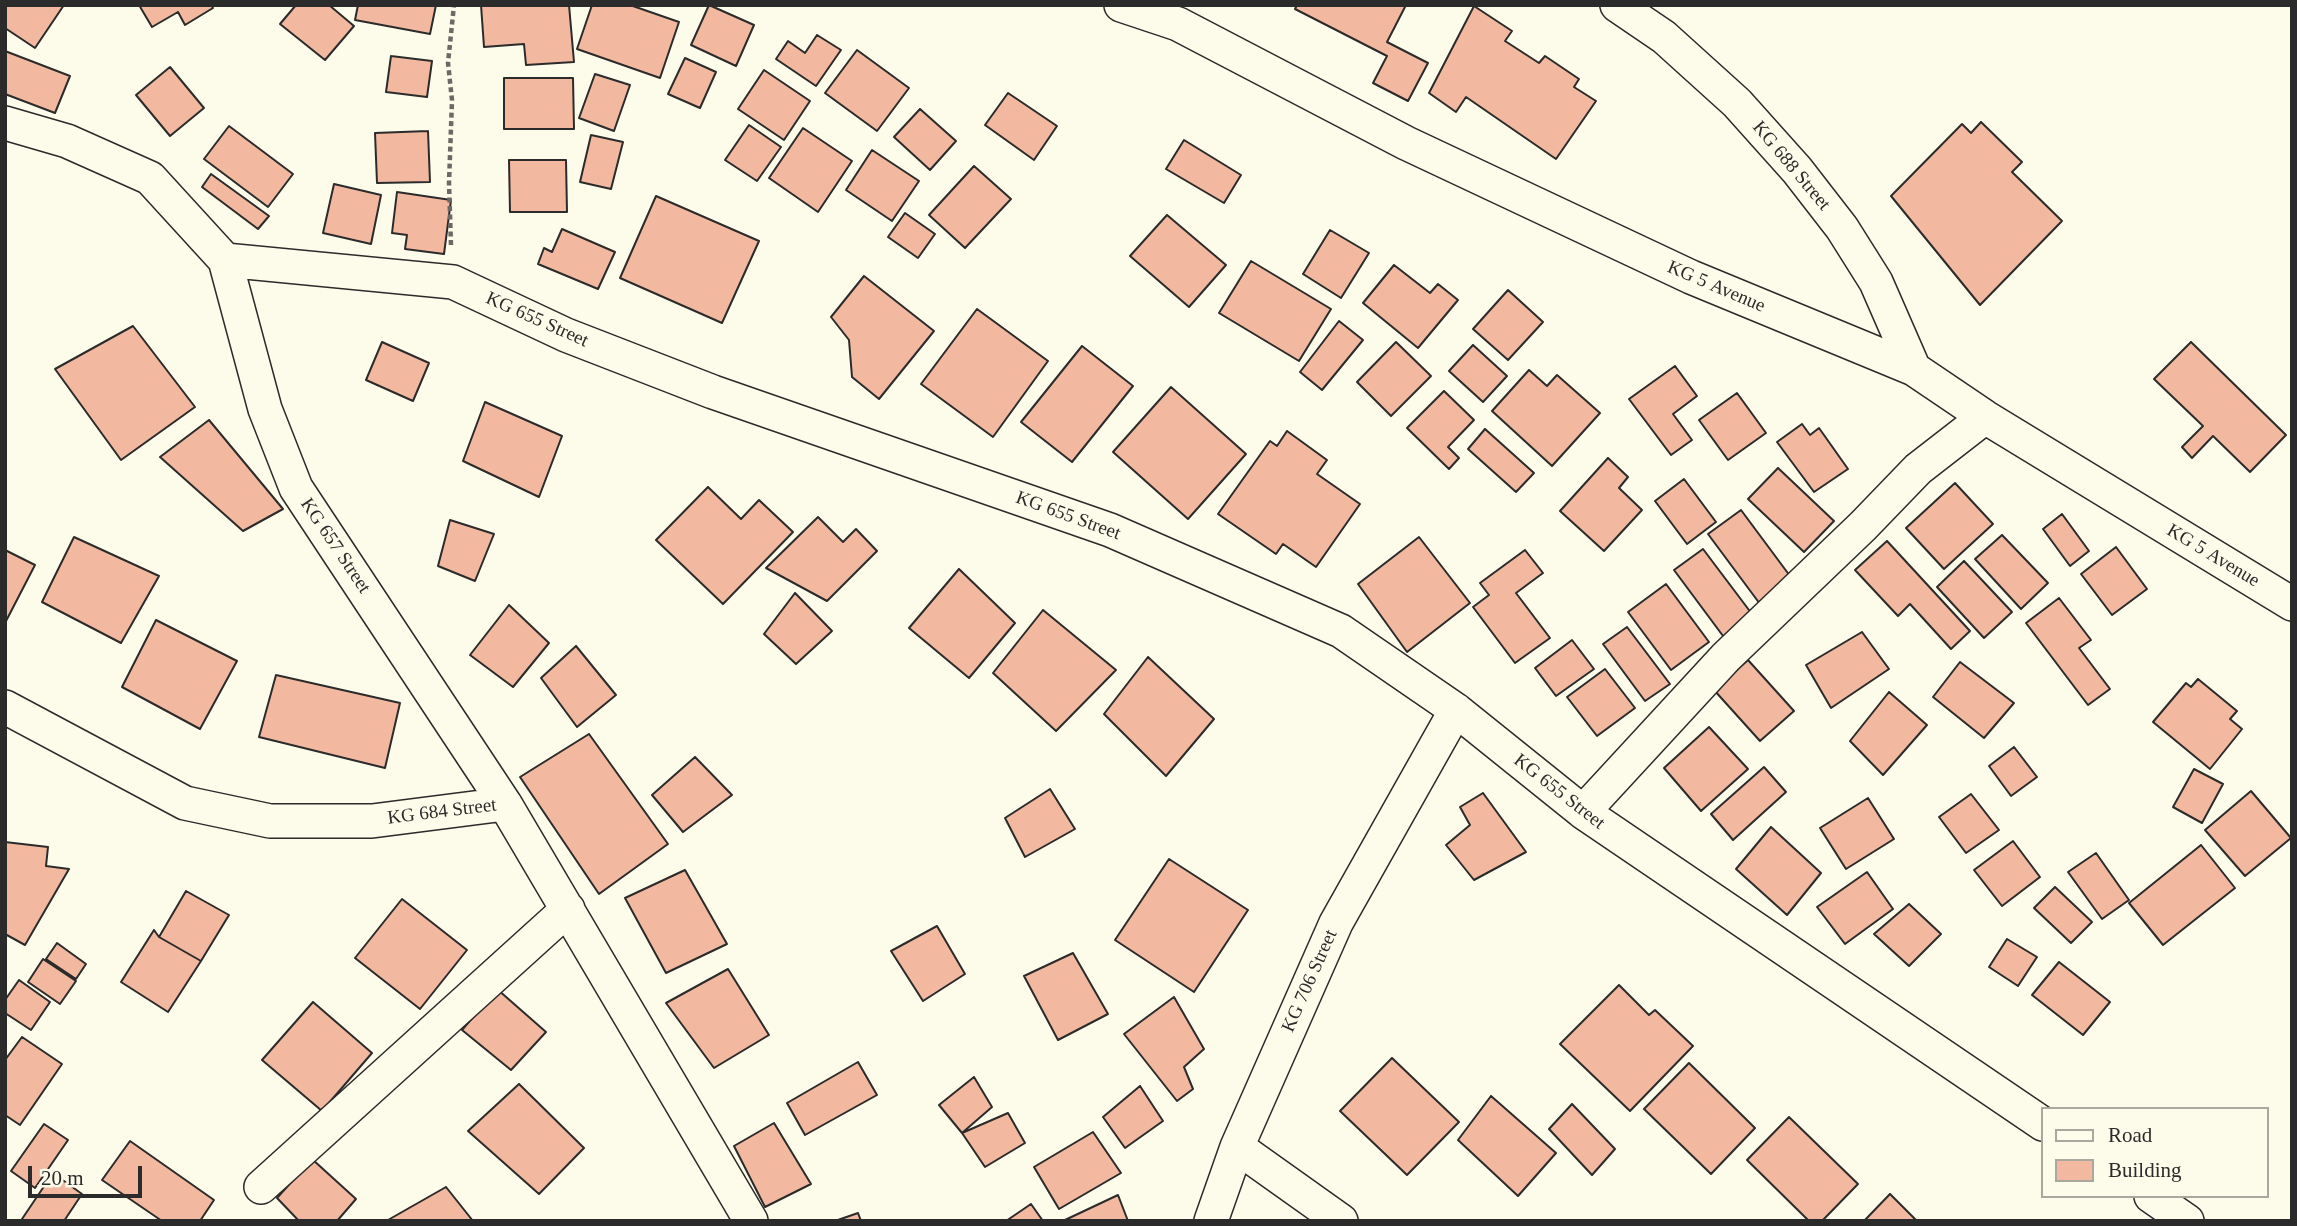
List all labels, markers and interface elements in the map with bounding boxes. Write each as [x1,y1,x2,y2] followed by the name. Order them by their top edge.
[1747,117,1835,215] street label: KG 688 Street
[1664,256,1768,318] street label: KG 5 Avenue
[482,287,592,353] street label: KG 655 Street
[1013,487,1123,545] street label: KG 655 Street
[295,494,375,598] street label: KG 657 Street
[2163,519,2263,593] street label: KG 5 Avenue
[1509,749,1609,835] street label: KG 655 Street
[386,794,498,830] street label: KG 684 Street
[1277,926,1343,1036] street label: KG 706 Street
[2042,1107,2269,1198] legend
[2108,1123,2152,1147] text: Road
[32,1152,145,1196] scale bar
[2108,1158,2182,1182] text: Building
[41,1166,84,1190] text: 20 m

